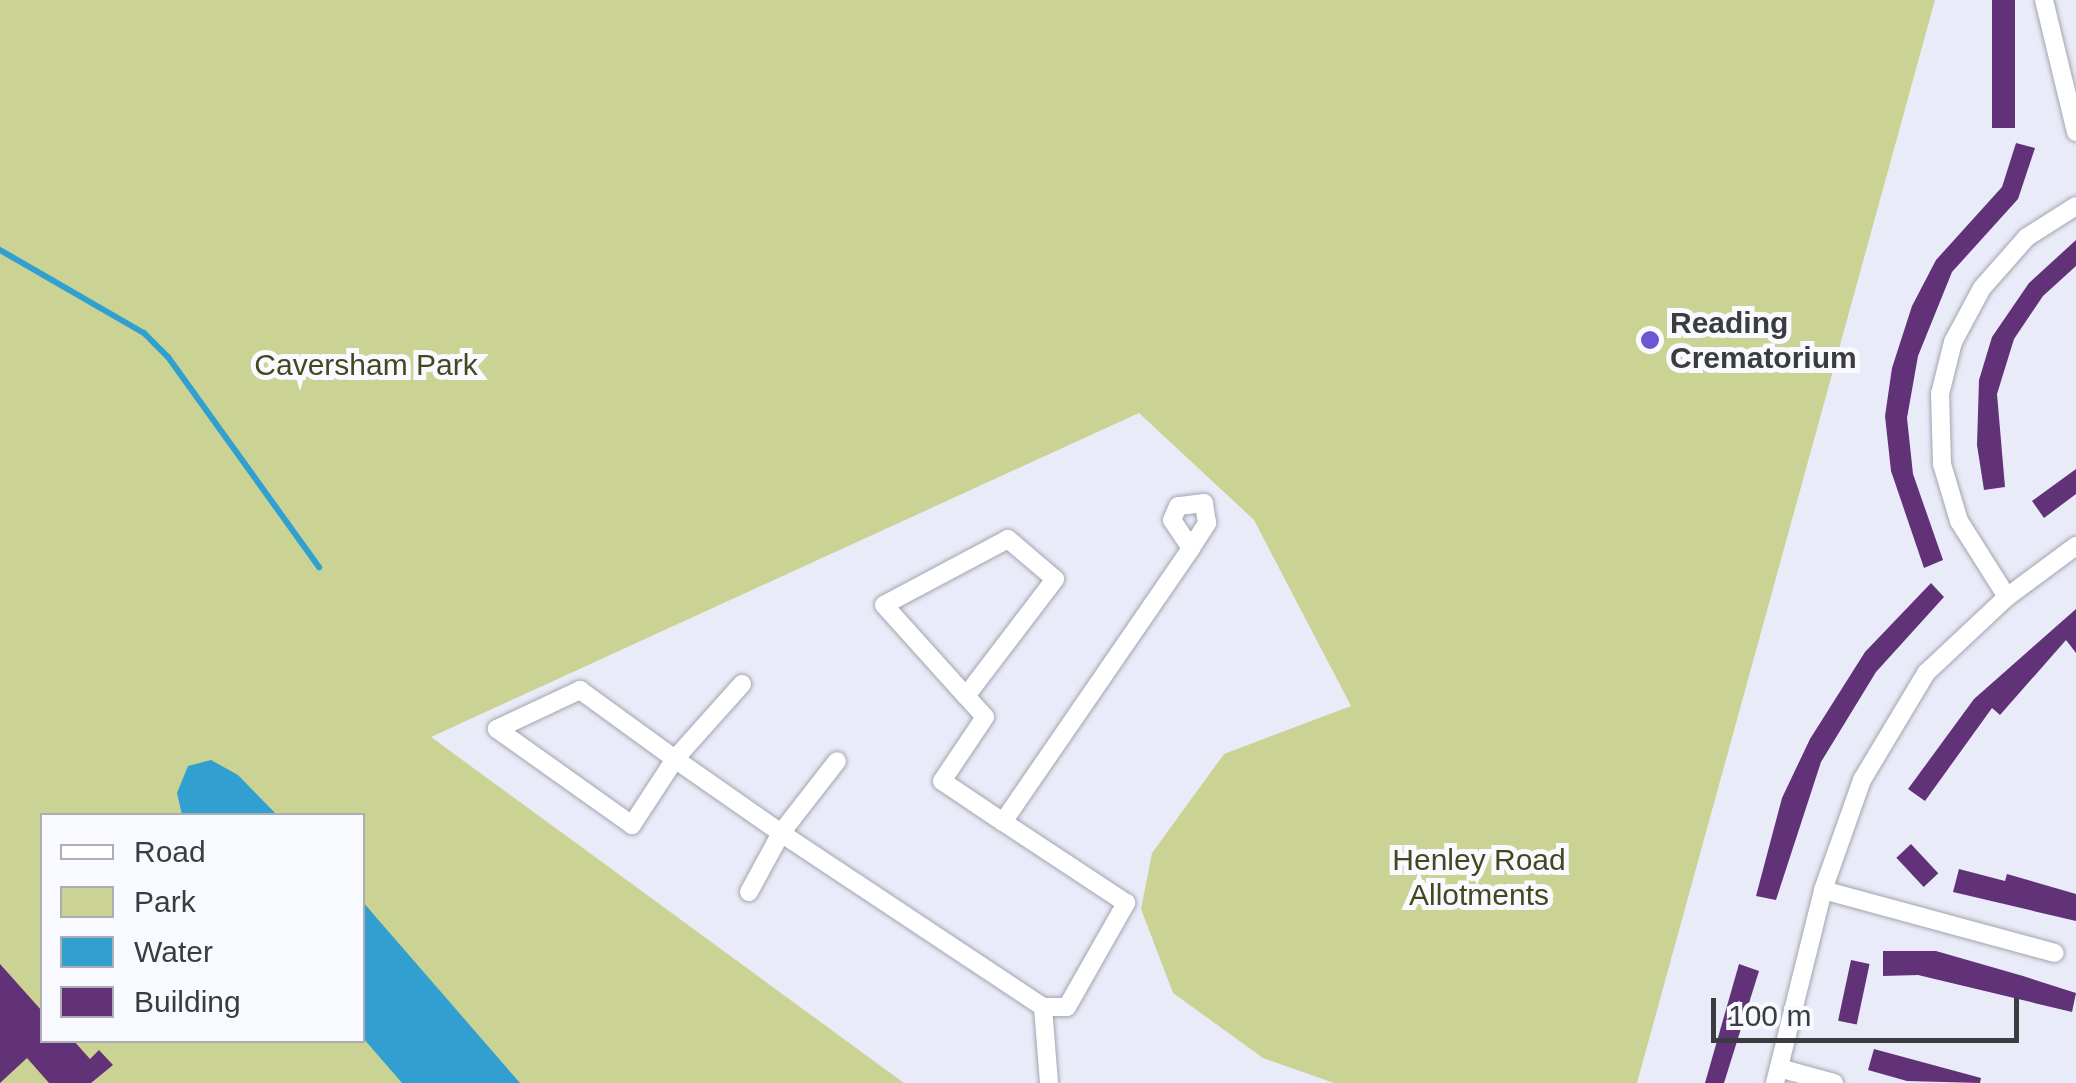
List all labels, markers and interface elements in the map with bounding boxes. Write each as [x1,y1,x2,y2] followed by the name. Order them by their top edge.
[1670,305,1857,376] place label: Reading Crematorium
[1639,329,1661,351] marker: Reading Crematorium
[254,347,478,383] park label: Caversham Park
[40,813,365,1043] legend
[134,835,206,868] text: Road
[1392,842,1566,912] park label: Henley Road Allotments
[134,885,196,918] text: Park
[134,935,213,968] text: Water
[1716,978,2024,1040] scale bar
[134,985,241,1018] text: Building
[1728,999,1811,1032] text: 100 m

